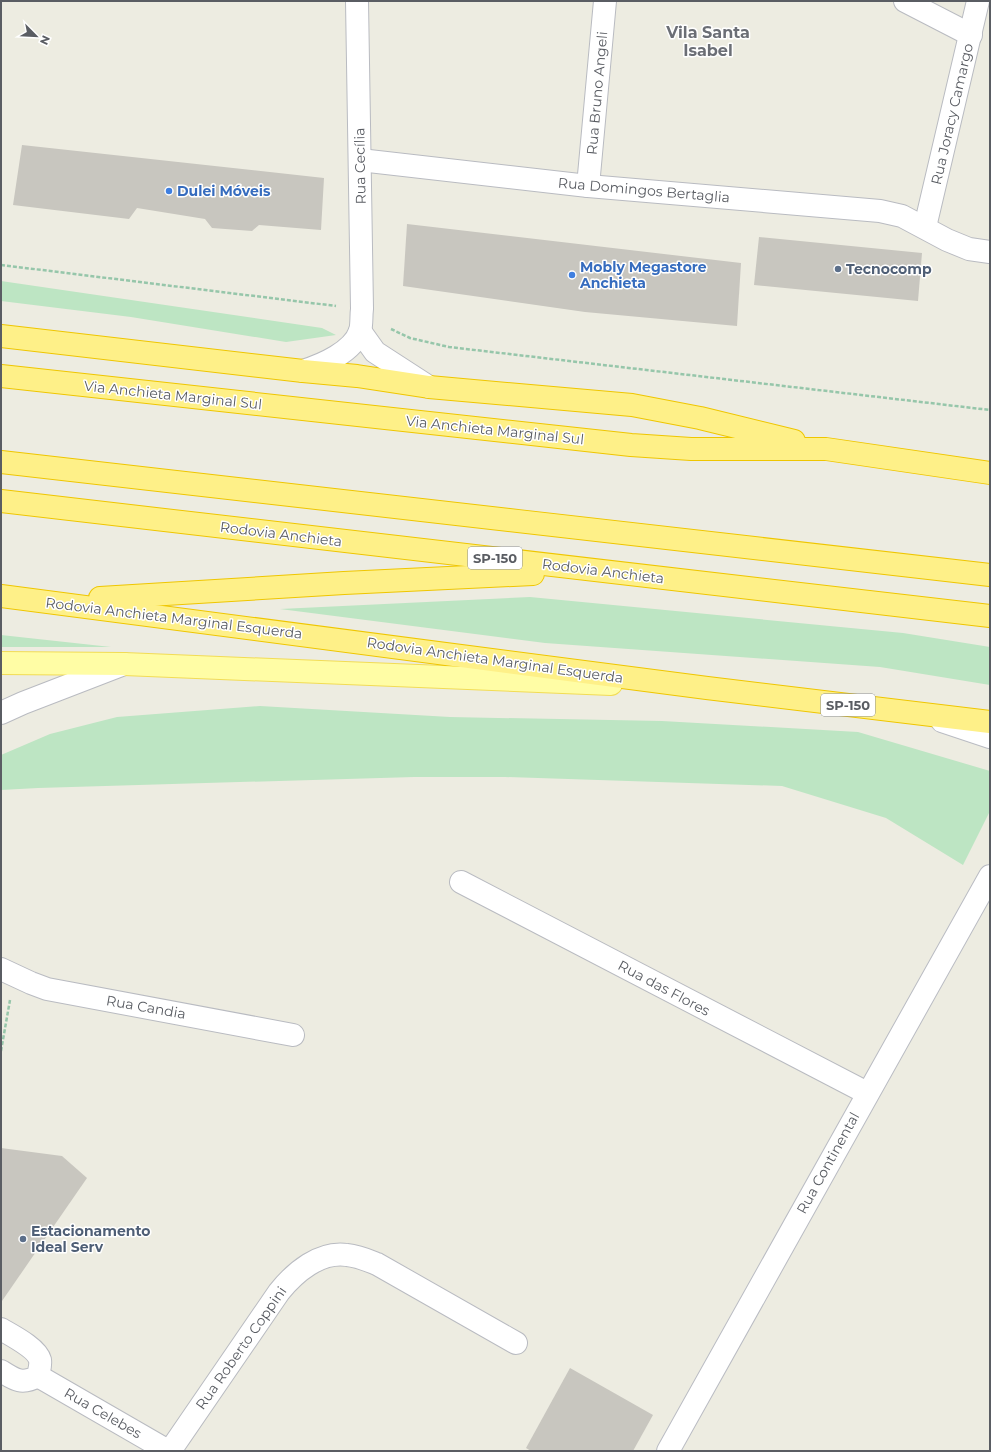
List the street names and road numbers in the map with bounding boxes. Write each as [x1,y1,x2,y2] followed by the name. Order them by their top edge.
[583,30,611,156] street label: Rua Bruno Angeli
[927,41,977,186] street label: Rua Joracy Camargo
[350,127,370,205] street label: Rua Cecília
[557,174,731,206] street label: Rua Domingos Bertaglia
[83,377,263,413] street label: Via Anchieta Marginal Sul
[405,412,585,448] street label: Via Anchieta Marginal Sul
[219,518,343,550] street label: Rodovia Anchieta
[468,547,522,569] road number: SP-150
[541,555,665,587] street label: Rodovia Anchieta
[44,593,304,643] street label: Rodovia Anchieta Marginal Esquerda
[366,633,624,687] street label: Rodovia Anchieta Marginal Esquerda
[821,694,875,716] road number: SP-150
[615,956,713,1020] street label: Rua das Flores
[105,991,187,1023] street label: Rua Candia
[793,1109,863,1217] street label: Rua Continental
[192,1283,290,1413] street label: Rua Roberto Coppini
[61,1384,145,1443] street label: Rua Celebes

